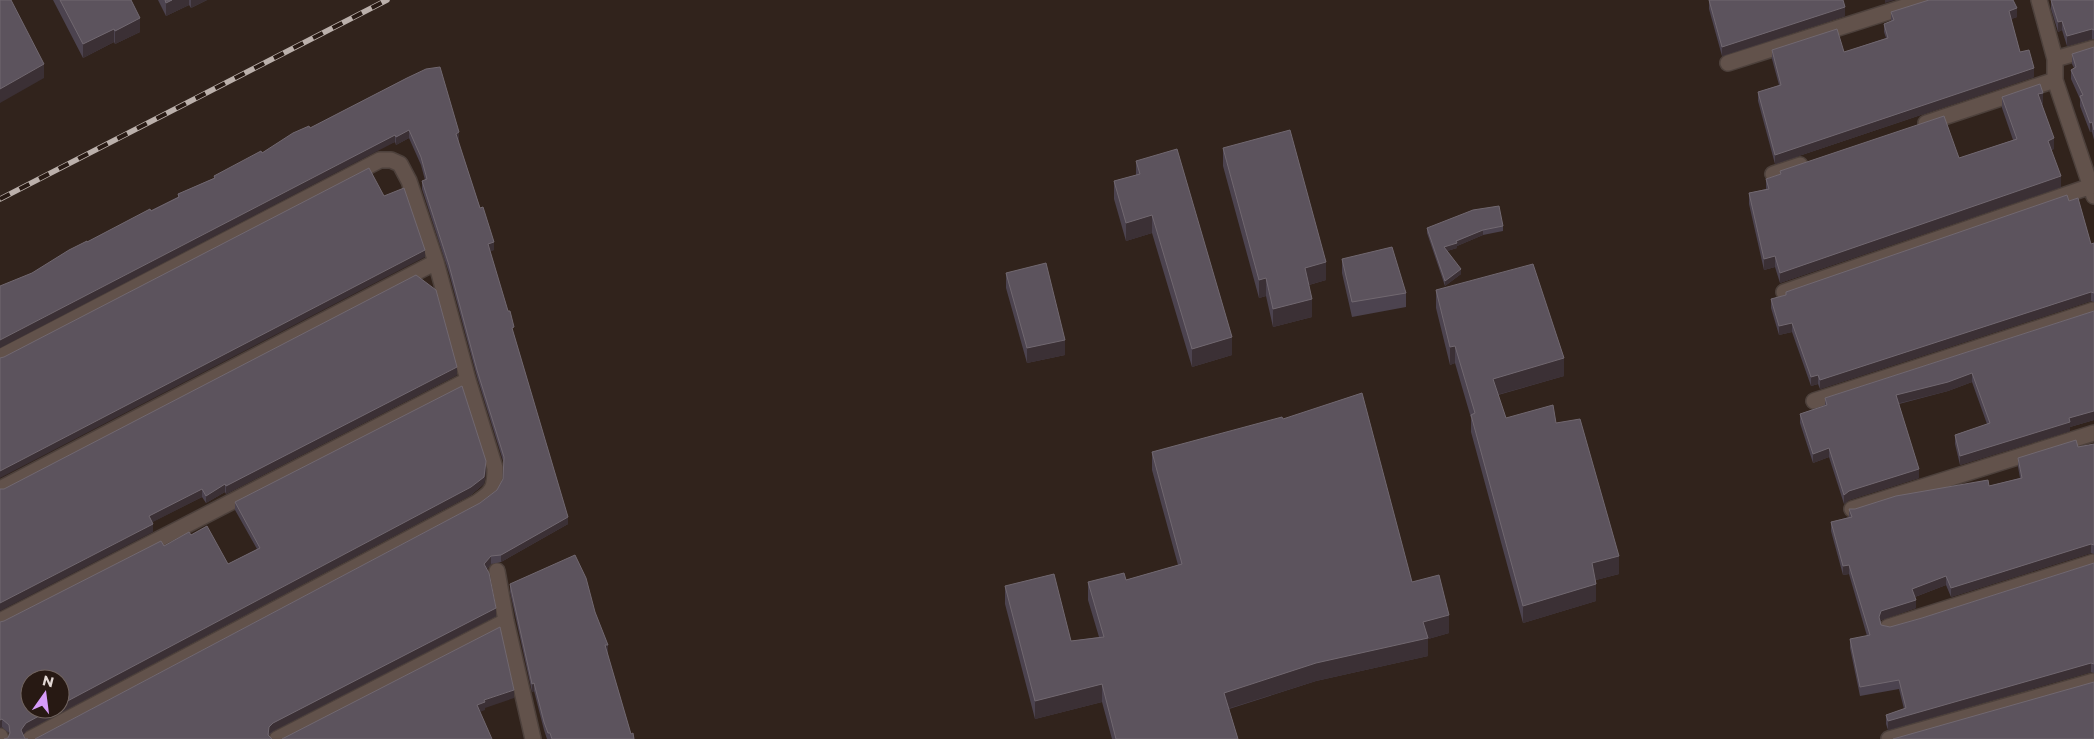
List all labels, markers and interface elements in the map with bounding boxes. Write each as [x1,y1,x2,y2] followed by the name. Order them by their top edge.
[20,669,70,719] north arrow
[40,671,56,691] text: N

